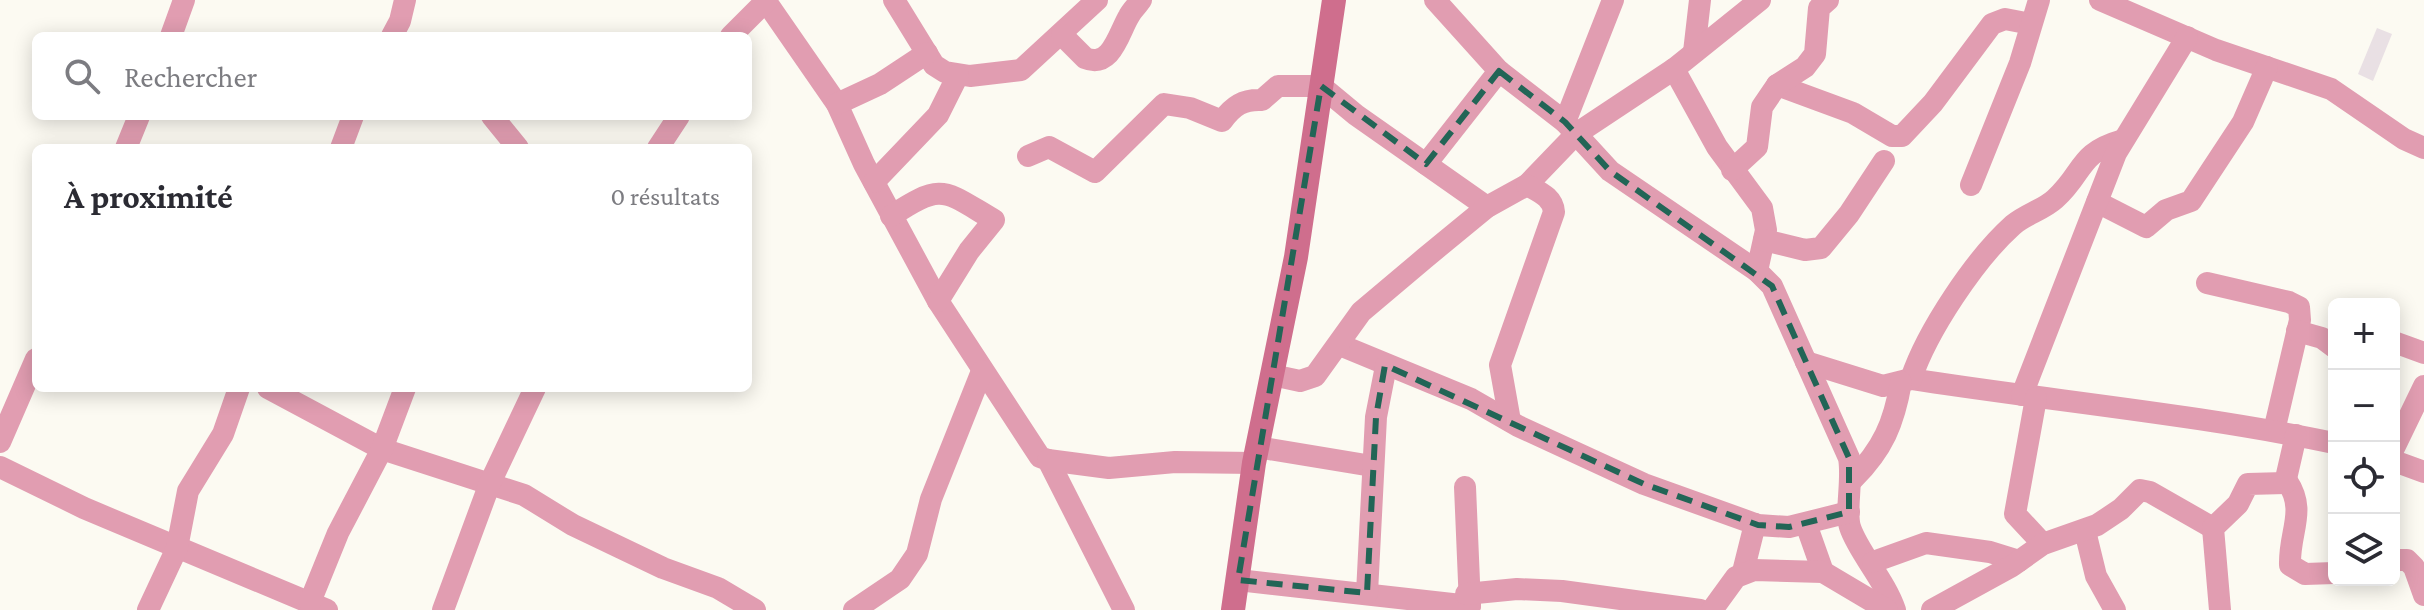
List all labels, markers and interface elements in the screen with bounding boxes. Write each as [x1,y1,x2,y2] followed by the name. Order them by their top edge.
[32,32,752,120] search box
[60,54,104,98] icon: search
[124,60,257,93] text: Rechercher
[64,178,233,215] text: À proximité
[610,182,720,211] text: 0 résultats
[2328,298,2400,586] map controls
[2328,298,2400,370] button: +
[2328,370,2400,442] button: −
[2328,442,2400,514] button: locate
[2328,514,2400,586] button: layers

